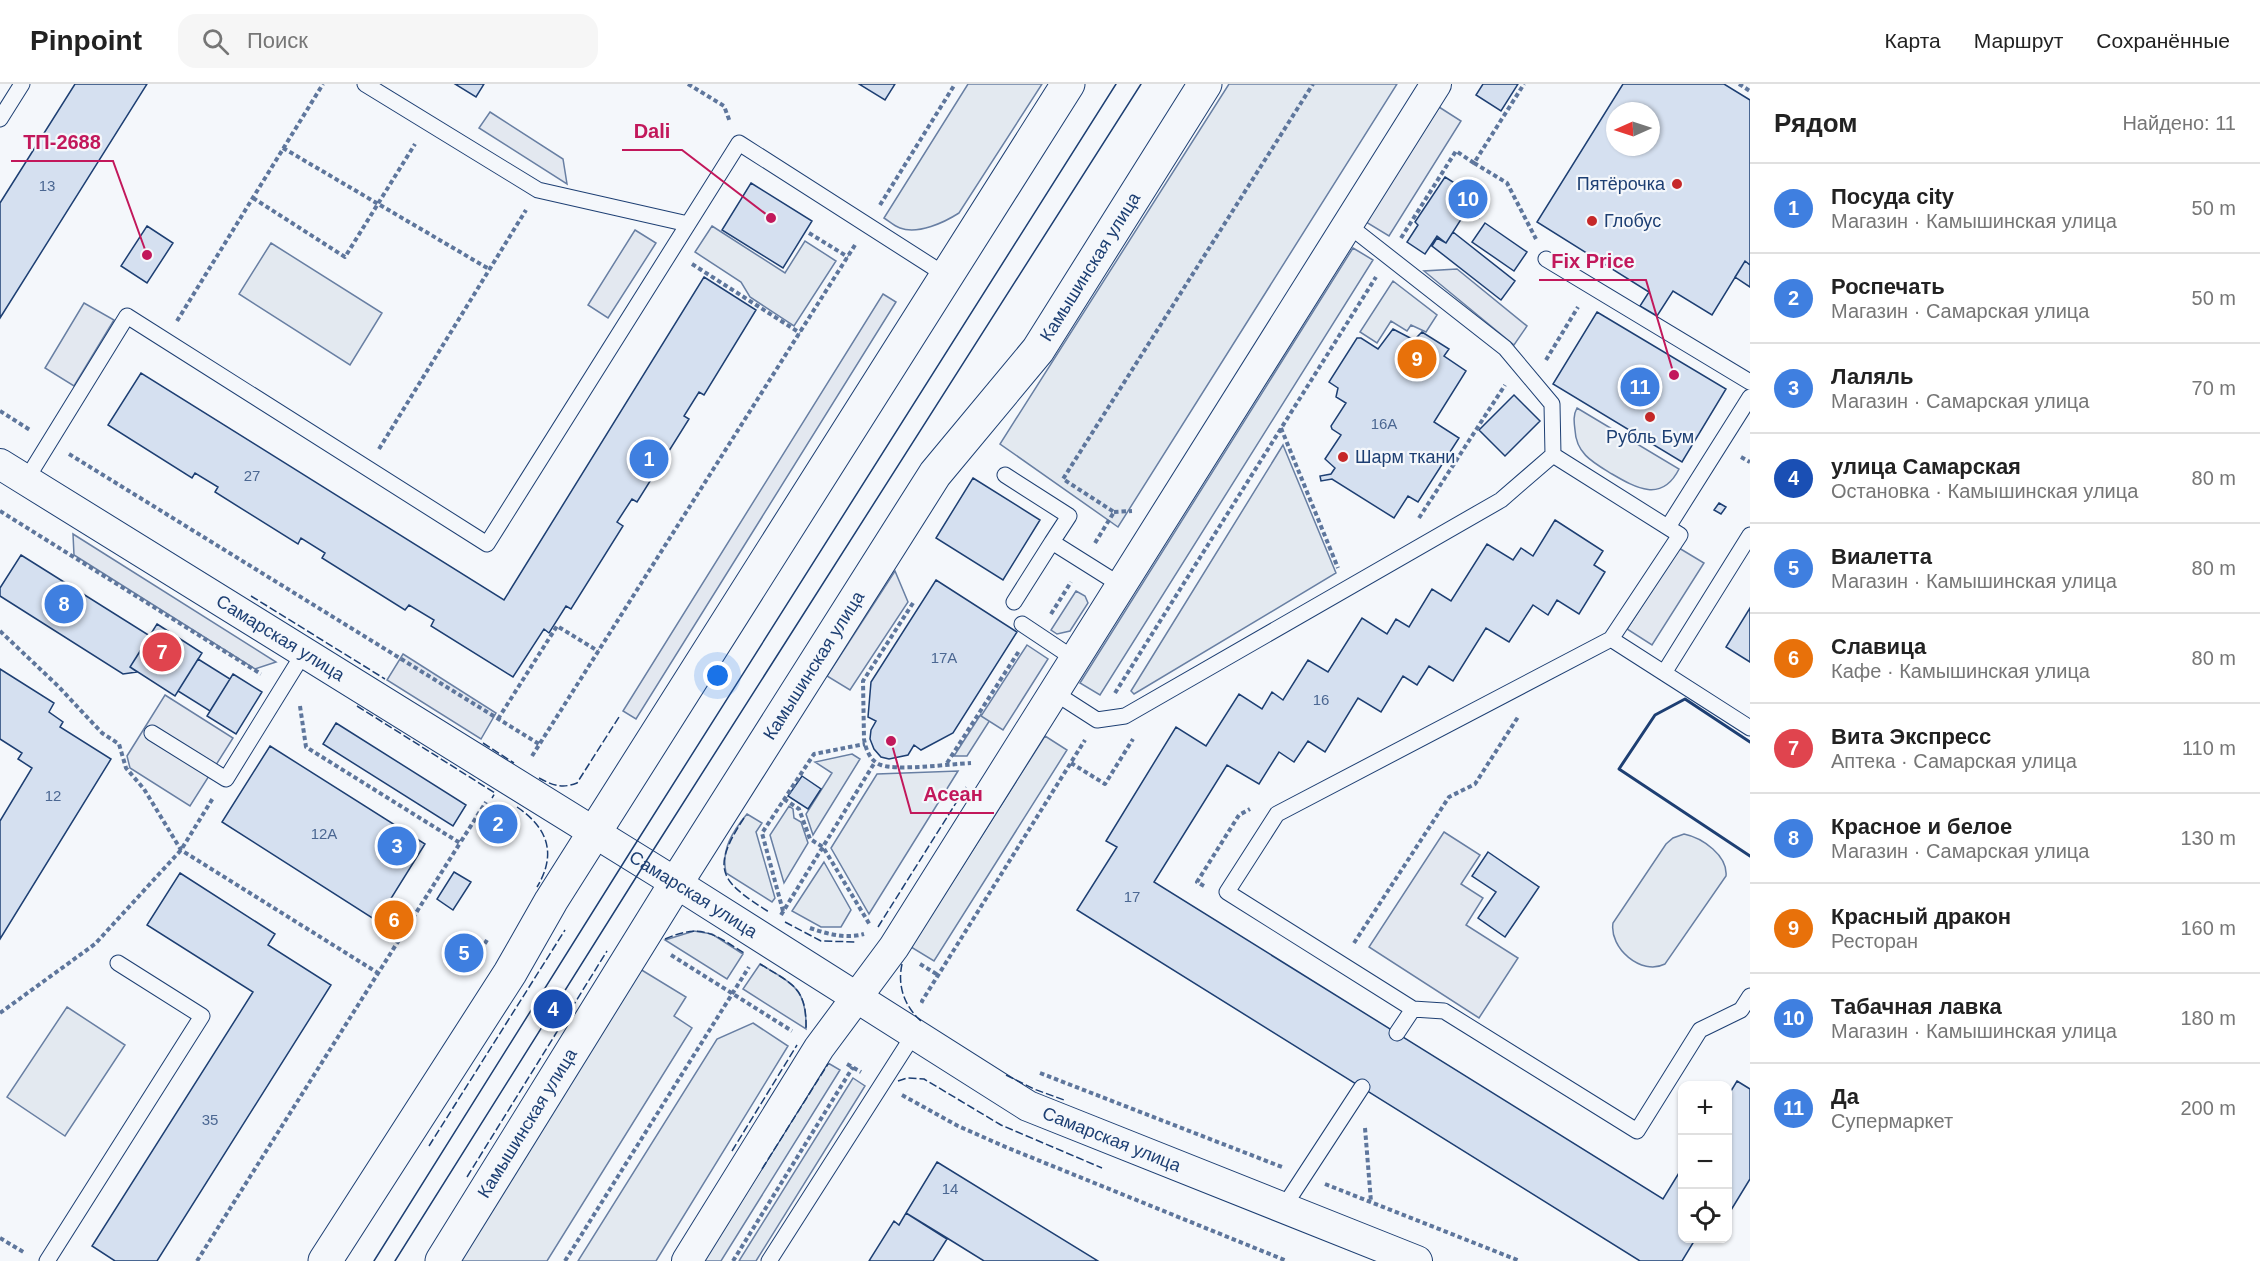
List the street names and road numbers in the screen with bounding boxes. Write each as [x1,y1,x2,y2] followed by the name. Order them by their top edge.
[1036,188,1145,345] street label: Камышинская улица
[759,587,869,743] street label: Камышинская улица
[213,591,349,686] street label: Самарская улица
[626,847,762,942] street label: Самарская улица
[474,1044,582,1202] street label: Камышинская улица
[1040,1103,1185,1176] street label: Самарская улица

